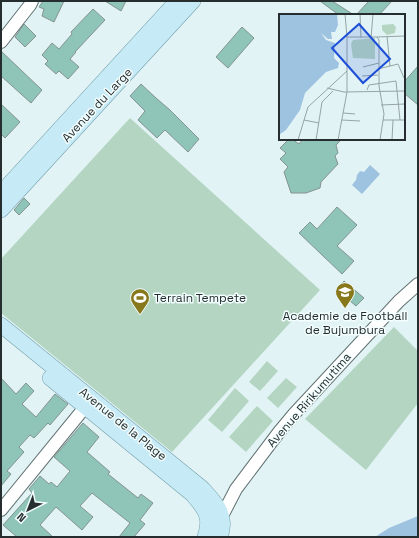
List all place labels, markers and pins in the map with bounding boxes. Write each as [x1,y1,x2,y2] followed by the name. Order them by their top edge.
[334,281,356,309] school or university icon: Academie de Football de Bujumbura
[129,287,151,315] sports icon: Terrain Tempete
[154,290,246,306] place label: Terrain Tempete
[283,308,407,338] place label: Academie de Football de Bujumbura

